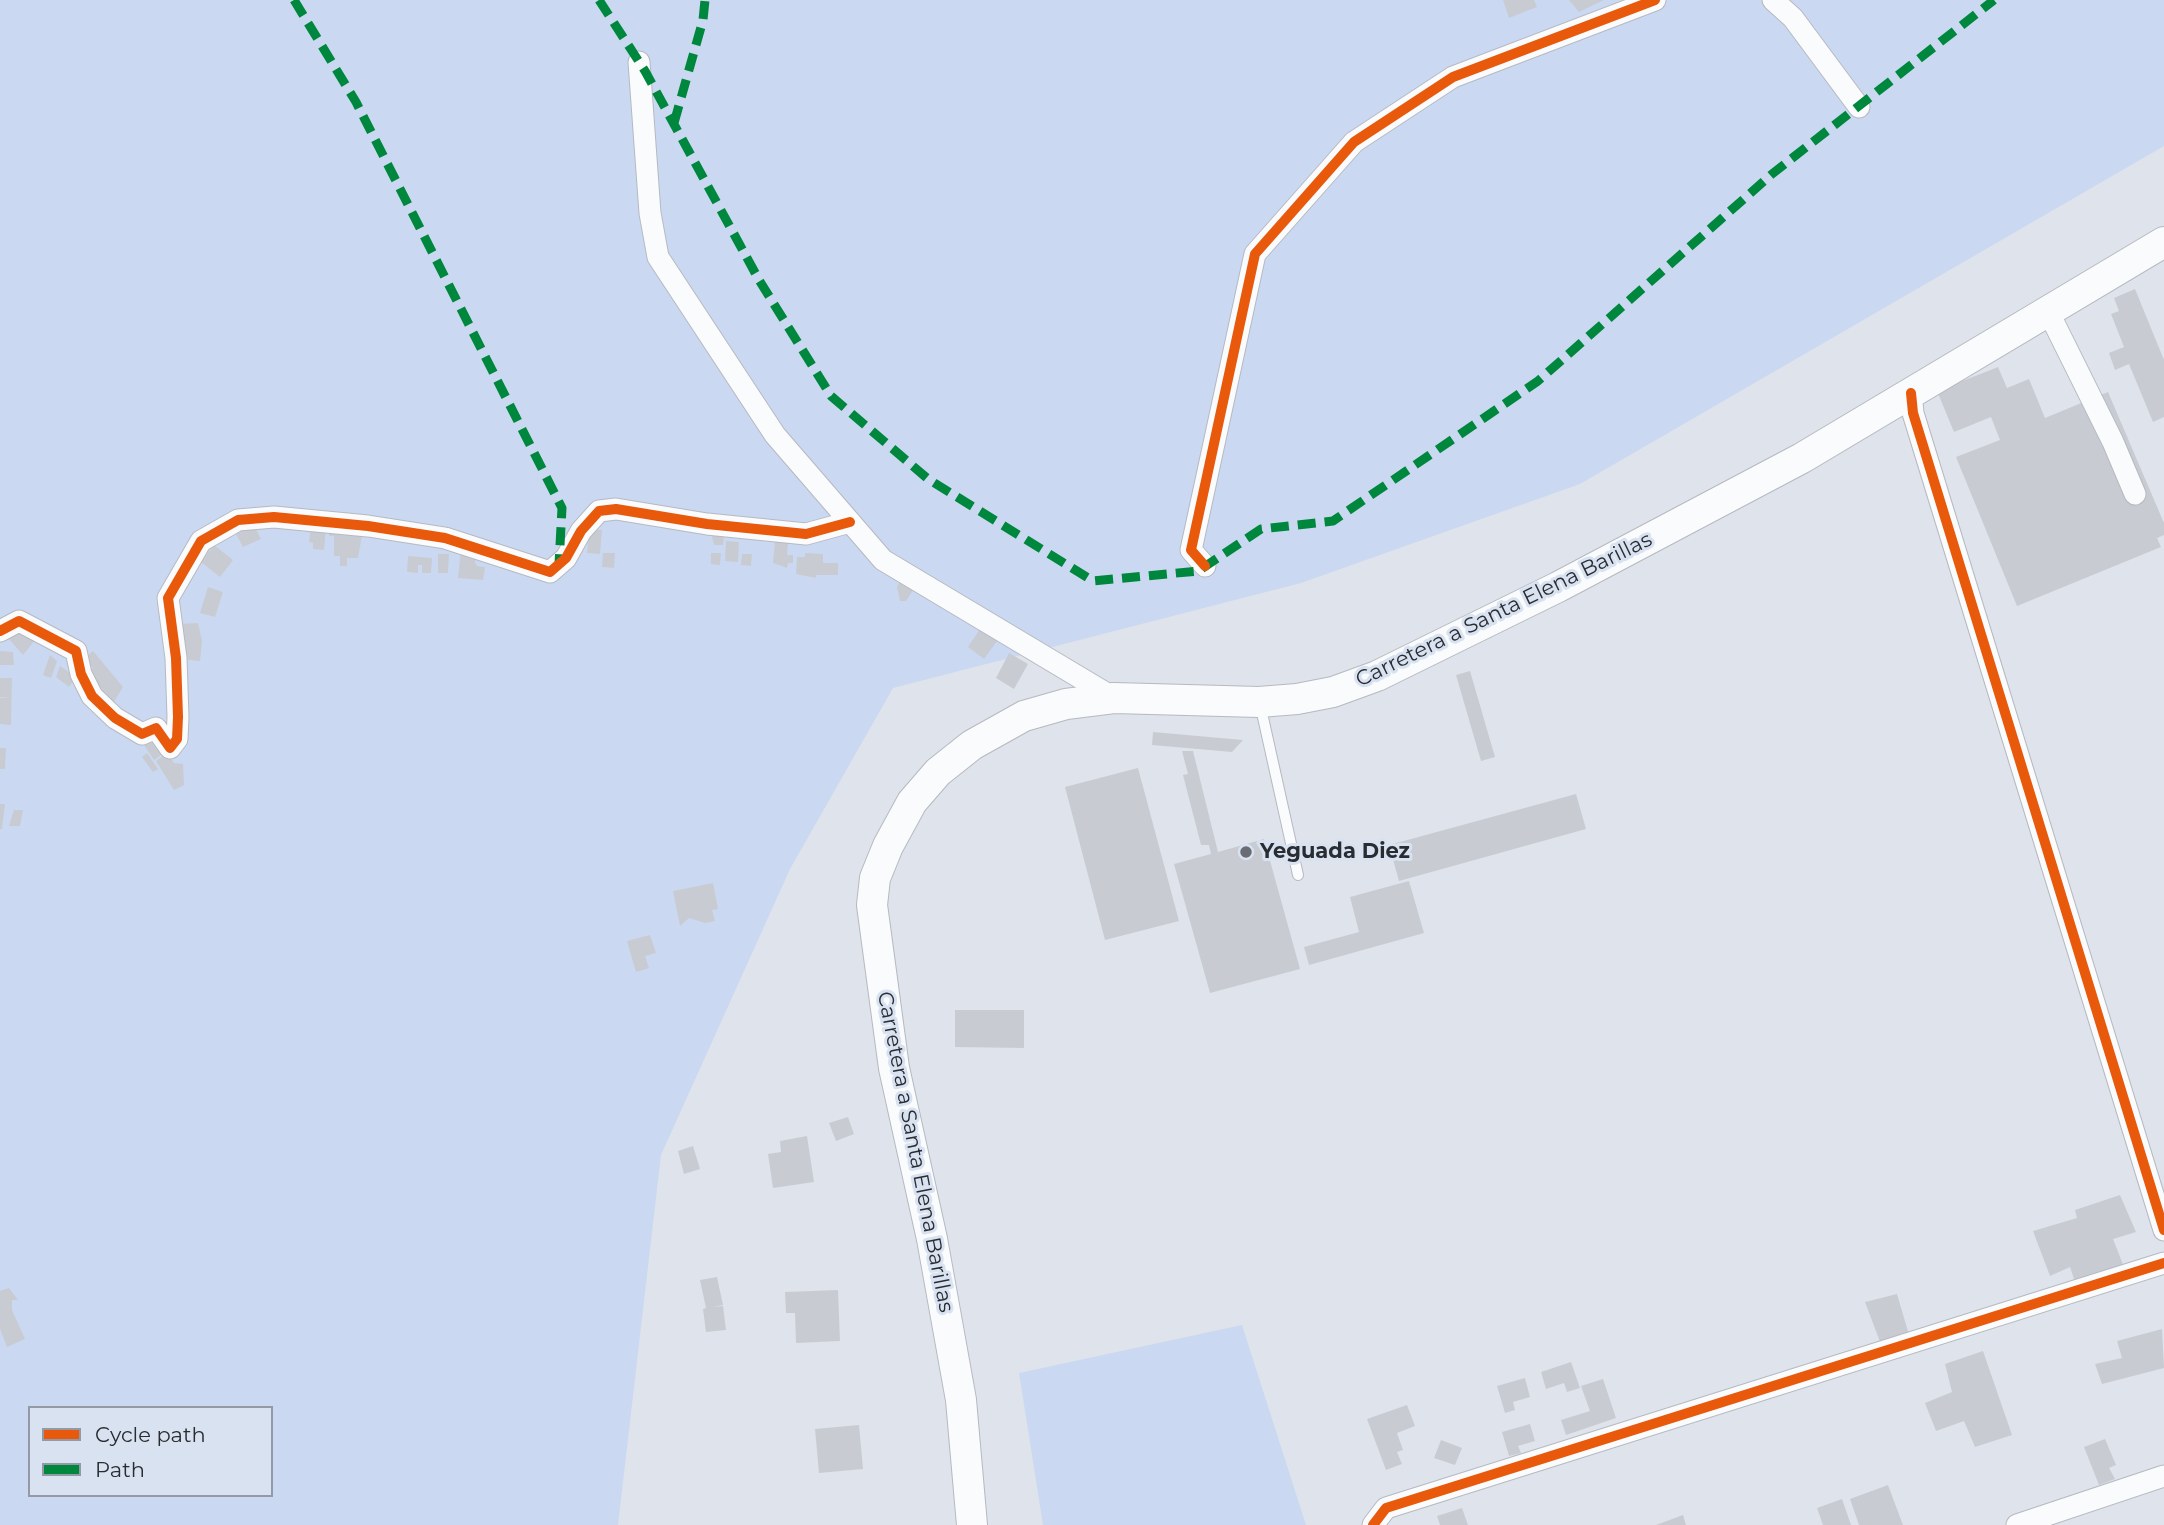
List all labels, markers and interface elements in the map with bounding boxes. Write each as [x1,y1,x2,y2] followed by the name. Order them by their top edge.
[1352,527,1656,693] street label: Carretera a Santa Elena Barillas
[1260,839,1410,865] place label: Yeguada Diez
[1238,844,1254,860] marker: Yeguada Diez
[871,989,959,1315] street label: Carretera a Santa Elena Barillas
[28,1406,273,1497] legend
[95,1422,206,1447] text: Cycle path
[95,1457,145,1482] text: Path

